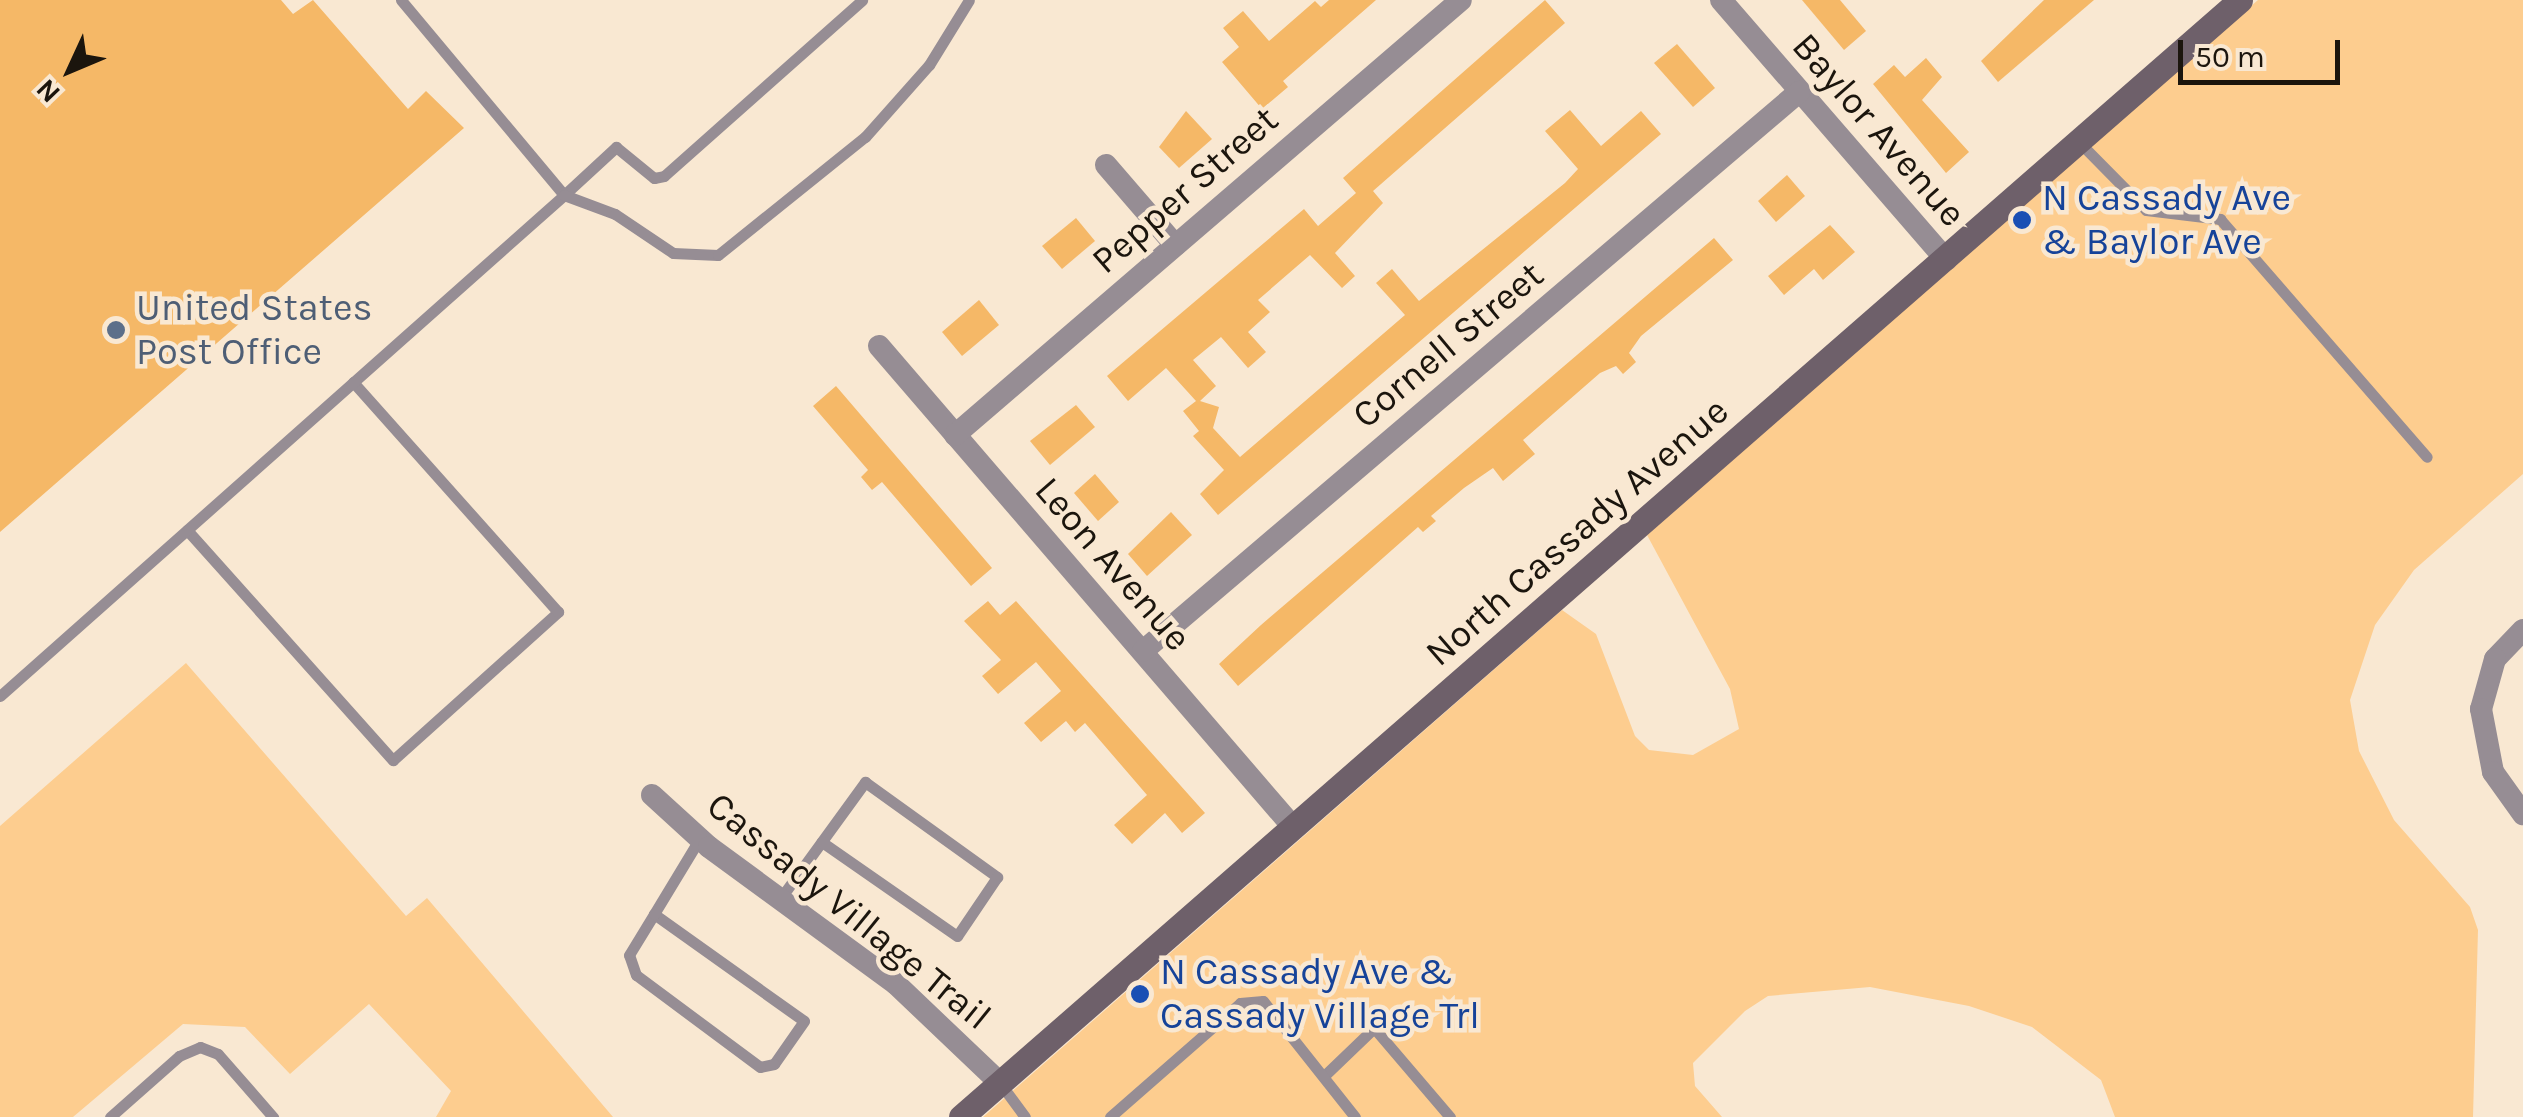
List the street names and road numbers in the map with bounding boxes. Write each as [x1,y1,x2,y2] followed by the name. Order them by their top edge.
[1783,24,1975,236] street label: Baylor Avenue
[1083,97,1287,283] street label: Pepper Street
[1343,252,1553,438] street label: Cornell Street
[1416,388,1738,676] street label: North Cassady Avenue
[1025,468,1201,660] street label: Leon Avenue
[698,783,1000,1039] street label: Cassady Village Trail

